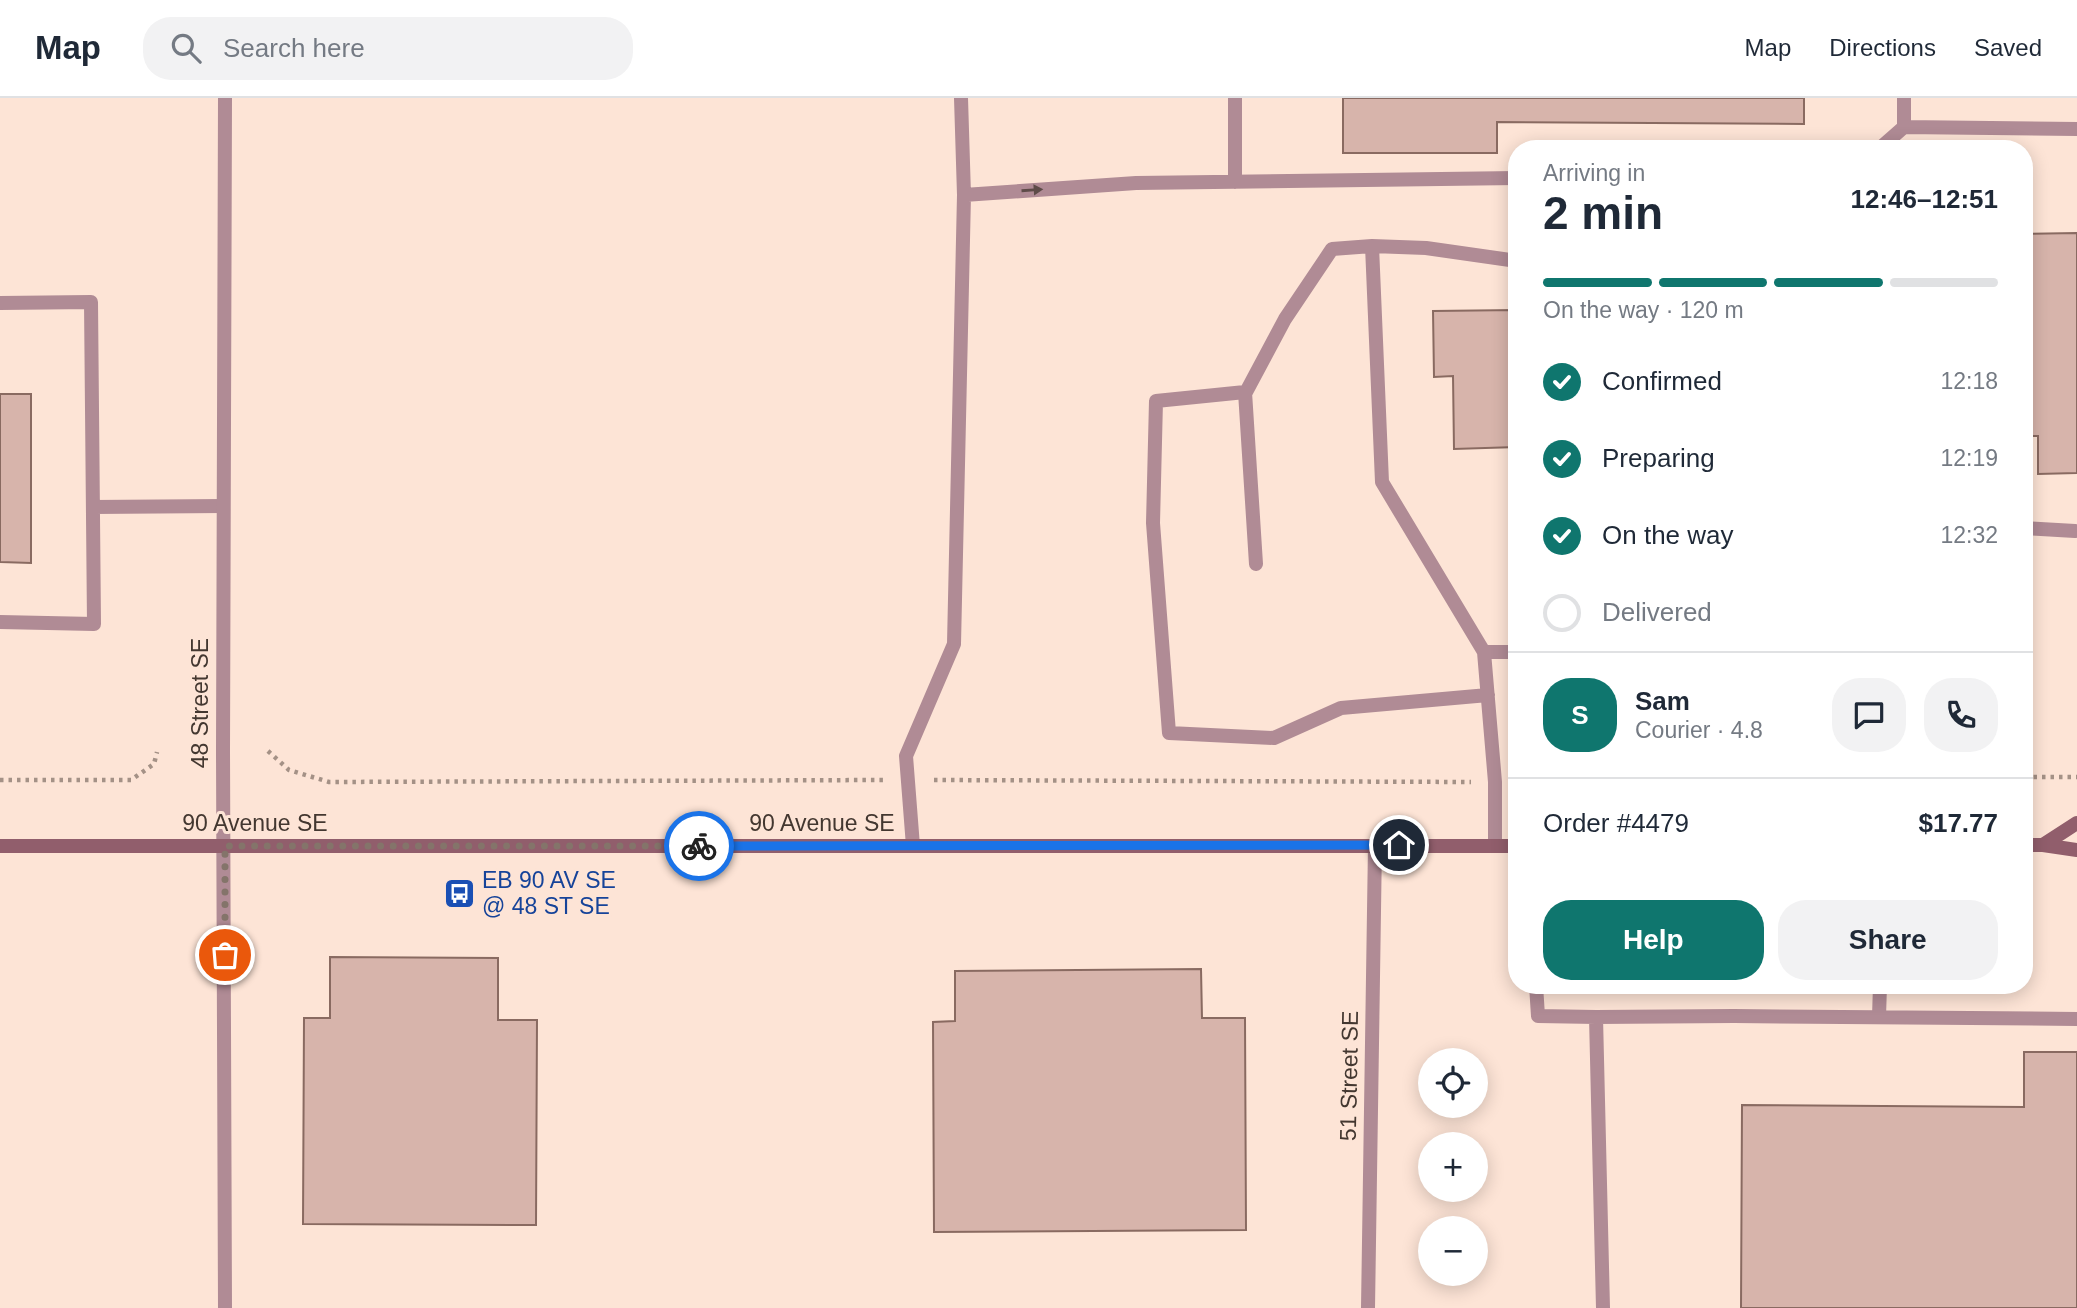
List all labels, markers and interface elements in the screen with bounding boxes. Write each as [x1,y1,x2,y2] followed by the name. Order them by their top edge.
[143,17,633,80] search box
[35,29,101,66] text: Map
[167,29,205,67] icon: search
[223,33,365,63] text: Search here
[1745,34,1791,61] text: Map
[1829,34,1936,61] text: Directions
[1974,34,2042,61] text: Saved
[1543,160,1645,186] text: Arriving in
[1021,184,1043,195] one-way arrow
[1851,184,1998,214] text: 12:46–12:51
[1543,187,1663,239] text: 2 min
[1543,297,1744,323] text: On the way · 120 m
[1543,363,1581,401] icon: check
[1602,366,1722,396] text: Confirmed
[1940,368,1998,394] text: 12:18
[1543,440,1581,478] icon: check
[1602,443,1715,473] text: Preparing
[1940,445,1998,471] text: 12:19
[1543,517,1581,555] icon: check
[1602,520,1734,550] text: On the way
[1940,522,1998,548] text: 12:32
[1602,597,1712,627] text: Delivered
[187,638,213,768] street label: 48 Street SE
[1832,678,1906,752] button: chat
[1924,678,1998,752] button: phone
[1635,686,1690,716] text: Sam
[1571,700,1589,730] text: S
[1635,717,1763,743] text: Courier · 4.8
[1543,808,1689,838] text: Order #4479
[1918,808,1998,838] text: $17.77
[182,810,328,836] street label: 90 Avenue SE
[749,810,895,836] street label: 90 Avenue SE
[664,811,734,881] courier
[1369,815,1429,875] pin
[1380,826,1418,864] icon: home
[680,827,718,865] icon: bike
[482,867,616,919] place label: EB 90 AV SE @ 48 ST SE
[442,876,476,910] bus stop icon: EB 90 AV SE @ 48 ST SE
[1543,900,1764,980] button: Help
[1778,900,1998,980] button: Share
[195,925,255,985] pin
[206,936,244,974] icon: bag
[1335,1011,1363,1141] street label: 51 Street SE
[1418,1048,1488,1286] map controls
[1418,1048,1488,1118] button: locate
[1418,1132,1488,1202] button: +
[1418,1216,1488,1286] button: −

